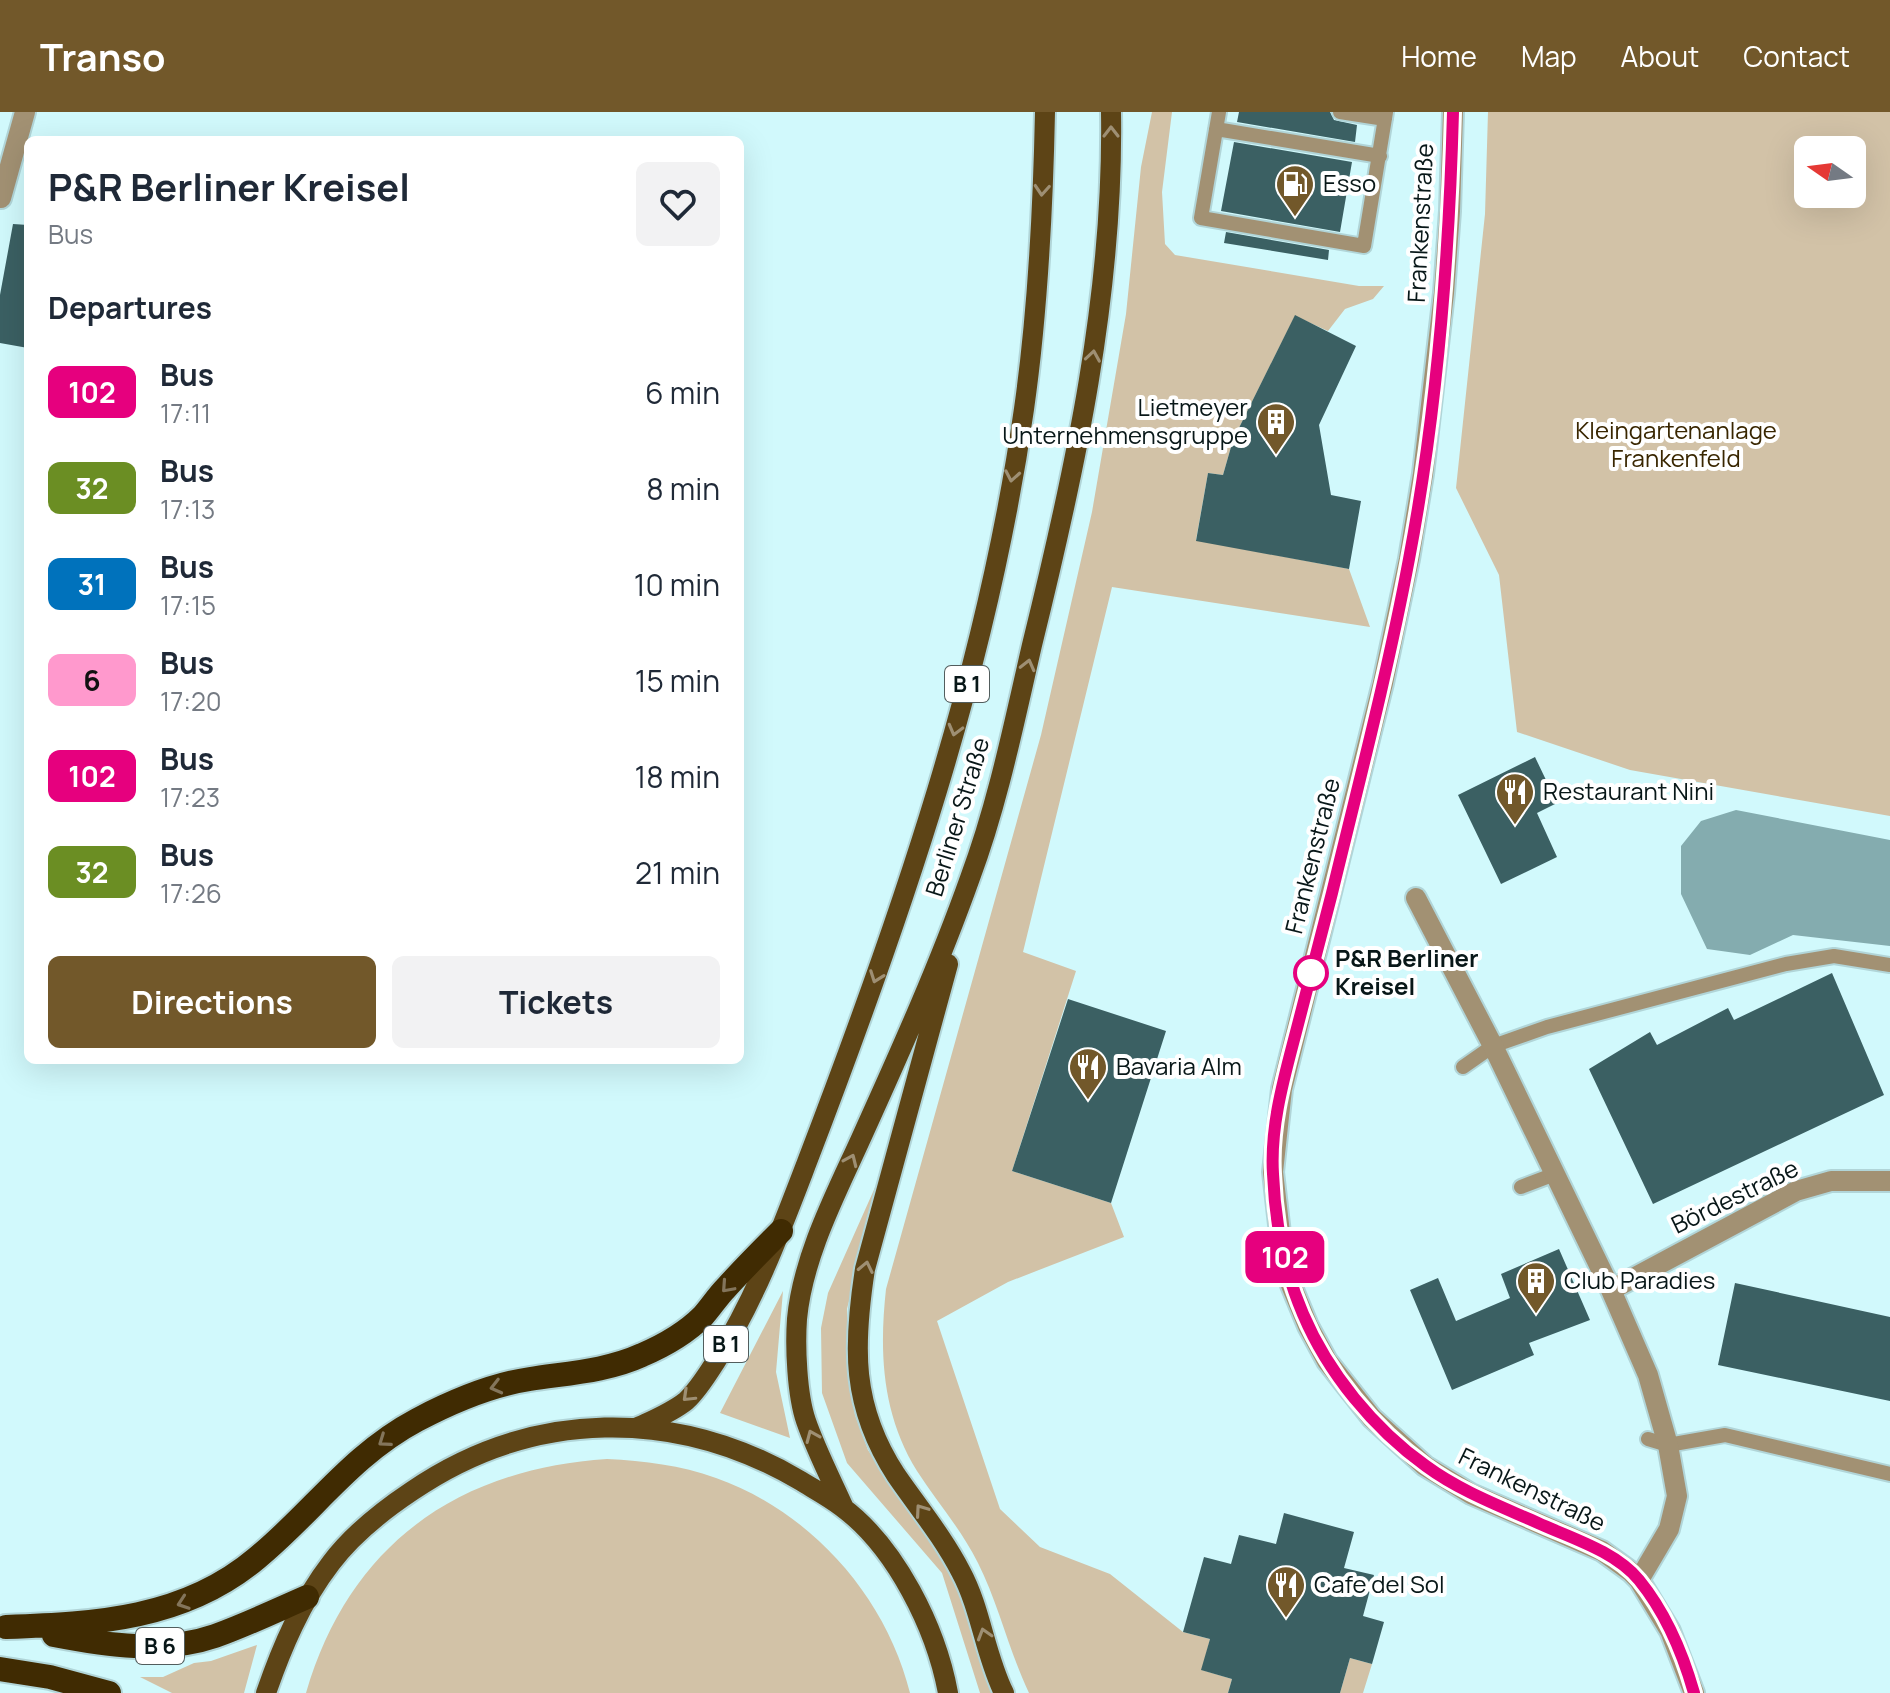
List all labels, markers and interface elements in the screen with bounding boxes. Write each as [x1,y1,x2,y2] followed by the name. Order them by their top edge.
[40,30,166,82] text: Transo
[1401,37,1477,75] text: Home
[1521,37,1577,75] text: Map
[1621,37,1699,75] text: About
[1743,37,1850,75] text: Contact
[1103,125,1120,138] one-way arrow
[1794,136,1866,208] north arrow
[1794,136,1866,208] map controls
[1399,142,1440,303] street label: Frankenstraße
[48,160,410,212] text: P&R Berliner Kreisel
[636,162,720,246] button: heart
[1274,163,1316,218] fuel station icon: Esso
[1323,166,1376,199] place label: Esso
[1034,184,1051,197] one-way arrow
[48,216,93,252] text: Bus
[48,287,212,328] text: Departures
[1084,349,1101,363] one-way arrow
[160,354,214,395] text: Bus
[645,372,720,413] text: 6 min
[68,373,116,411] text: 102
[1002,390,1248,451] place label: Lietmeyer Unternehmensgruppe
[160,395,211,431] text: 17:11
[1255,401,1297,456] building icon: Lietmeyer Unternehmensgruppe
[1575,413,1777,474] park label: Kleingartenanlage Frankenfeld
[160,450,214,491] text: Bus
[646,468,720,509] text: 8 min
[76,469,108,507] text: 32
[1004,469,1021,483] one-way arrow
[160,491,215,527] text: 17:13
[160,546,214,587] text: Bus
[634,564,720,605] text: 10 min
[78,565,106,603] text: 31
[160,587,216,623] text: 17:15
[160,642,214,683] text: Bus
[1018,658,1035,672] one-way arrow
[635,660,720,701] text: 15 min
[83,661,101,699] text: 6
[945,666,989,702] road number: B 1
[160,683,222,719] text: 17:20
[948,722,964,736] one-way arrow
[917,733,996,900] street label: Berliner Straße
[160,738,214,779] text: Bus
[635,756,720,797] text: 18 min
[68,757,116,795] text: 102
[1494,771,1536,826] restaurant icon: Restaurant Nini
[1276,774,1347,937] street label: Frankenstraße
[1543,774,1714,807] place label: Restaurant Nini
[160,779,220,815] text: 17:23
[160,834,214,875] text: Bus
[635,852,720,893] text: 21 min
[76,853,108,891] text: 32
[160,875,222,911] text: 17:26
[1335,941,1478,1002] place label: P&R Berliner Kreisel
[48,956,376,1048] button: Directions
[392,956,720,1048] button: Tickets
[1294,956,1328,990] marker: P&R Berliner Kreisel
[869,969,886,983] one-way arrow
[1067,1046,1109,1101] restaurant icon: Bavaria Alm
[1116,1049,1242,1082] place label: Bavaria Alm
[1665,1151,1803,1241] street label: Bördestraße
[842,1154,858,1168] one-way arrow
[1239,1231,1331,1283] line badge: 102
[1261,1238,1309,1276] text: 102
[857,1260,874,1274] one-way arrow
[1515,1260,1557,1315] building icon: Club Paradies
[1564,1263,1715,1296] place label: Club Paradies
[722,1278,736,1293] one-way arrow
[704,1326,748,1362] road number: B 1
[490,1378,503,1395] one-way arrow
[683,1386,697,1401] one-way arrow
[806,1430,822,1445] one-way arrow
[378,1431,392,1446] one-way arrow
[1454,1439,1612,1538] street label: Frankenstraße
[916,1504,931,1518] one-way arrow
[1265,1564,1307,1619] restaurant icon: Cafe del Sol
[1314,1567,1445,1600] place label: Cafe del Sol
[176,1593,190,1609] one-way arrow
[136,1628,184,1664] road number: B 6
[977,1628,993,1642] one-way arrow

